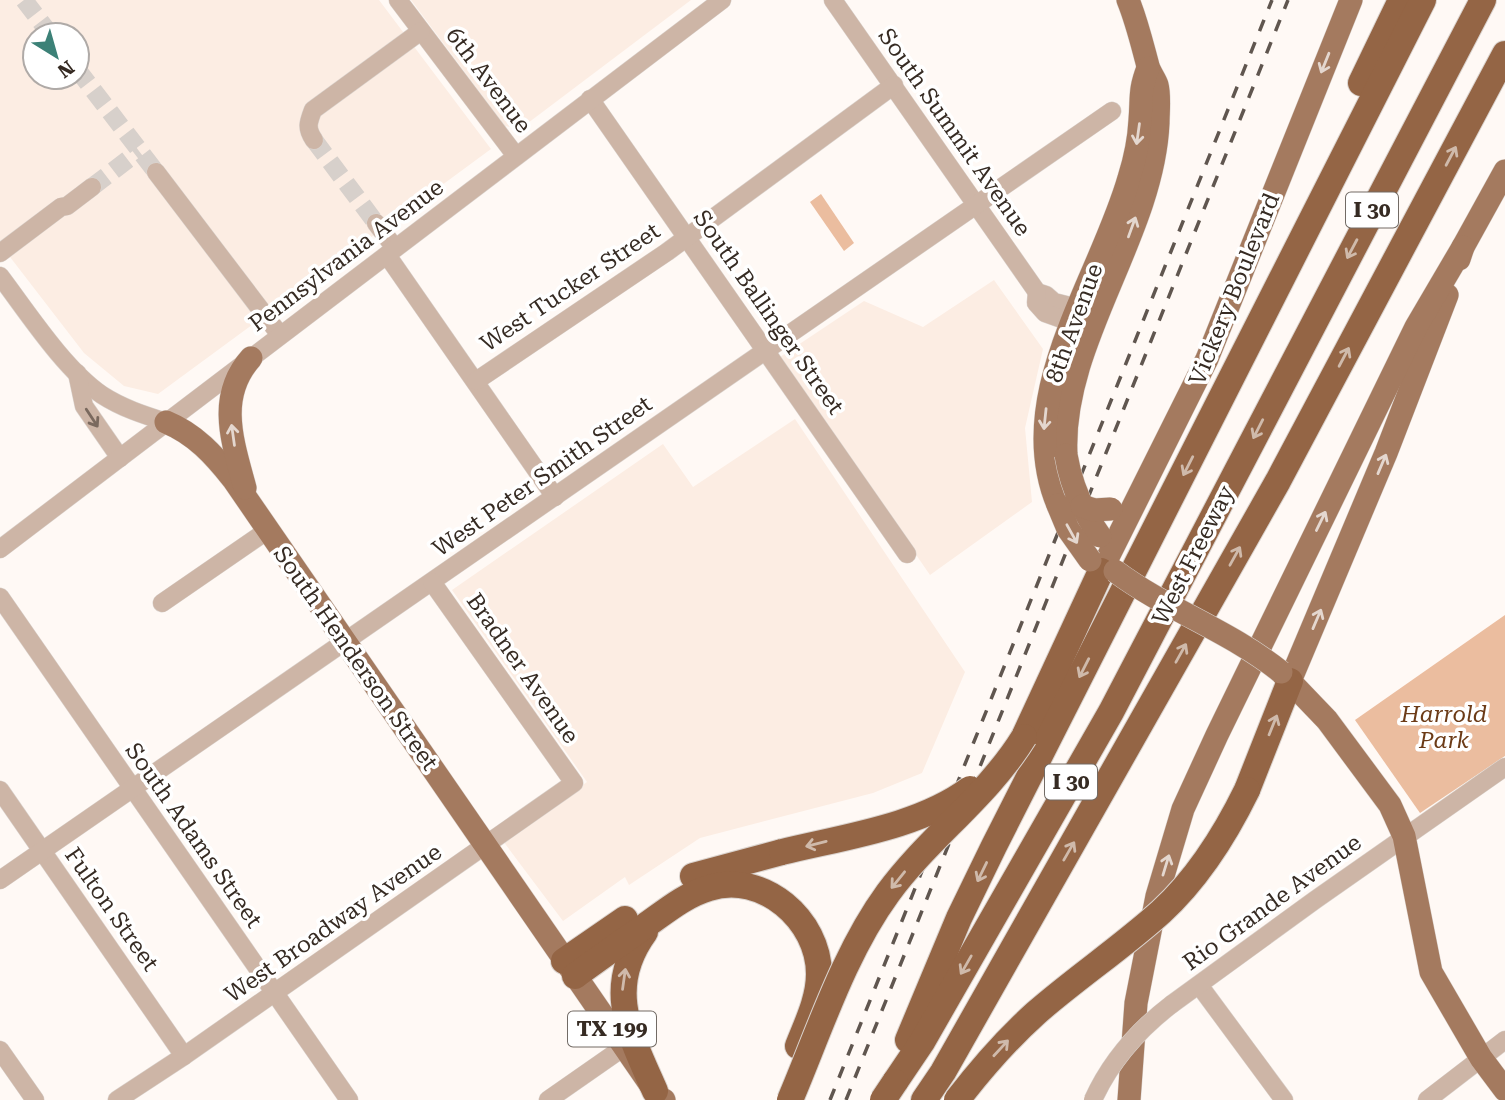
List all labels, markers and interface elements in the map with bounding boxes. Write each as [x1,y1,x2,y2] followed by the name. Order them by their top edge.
[21,21,91,91] north arrow
[440,22,537,138] street label: 6th Avenue
[873,23,1037,241] street label: South Summit Avenue
[1318,52,1331,74] one-way arrow
[53,56,79,83] text: N
[1132,123,1145,145] one-way arrow
[1445,146,1458,167] one-way arrow
[244,174,449,337] street label: Pennsylvania Avenue
[1184,189,1285,389] street label: Vickery Boulevard
[1346,192,1398,228] road number: I 30
[688,205,850,420] street label: South Ballinger Street
[475,217,665,357] street label: West Tucker Street
[1127,217,1139,239] one-way arrow
[1344,238,1358,259] one-way arrow
[1040,260,1108,386] street label: 8th Avenue
[1337,347,1351,367] one-way arrow
[427,390,657,562] street label: West Peter Smith Street
[85,408,99,427] one-way arrow
[1038,408,1051,430] one-way arrow
[1250,418,1264,439] one-way arrow
[226,424,239,447] one-way arrow
[1376,453,1389,475] one-way arrow
[1180,455,1194,476] one-way arrow
[1147,481,1240,629] street label: West Freeway
[1315,511,1329,532] one-way arrow
[1065,523,1079,543] one-way arrow
[268,541,444,776] street label: South Henderson Street
[1228,547,1242,567] one-way arrow
[461,588,584,748] street label: Bradner Avenue
[1311,608,1324,630] one-way arrow
[1175,643,1188,664] one-way arrow
[1076,657,1090,678] one-way arrow
[1400,701,1487,754] park label: Harrold Park
[1267,714,1280,736] one-way arrow
[120,738,268,933] street label: South Adams Street
[1045,764,1097,800] road number: I 30
[1178,829,1367,976] street label: Rio Grande Avenue
[220,838,447,1009] street label: West Broadway Avenue
[805,838,828,851] one-way arrow
[1062,841,1076,861] one-way arrow
[59,842,164,976] street label: Fulton Street
[1161,854,1174,876] one-way arrow
[974,861,988,882] one-way arrow
[891,870,906,888] one-way arrow
[959,954,973,974] one-way arrow
[618,968,631,991] one-way arrow
[568,1012,656,1046] road number: TX 199
[993,1040,1010,1057] one-way arrow

